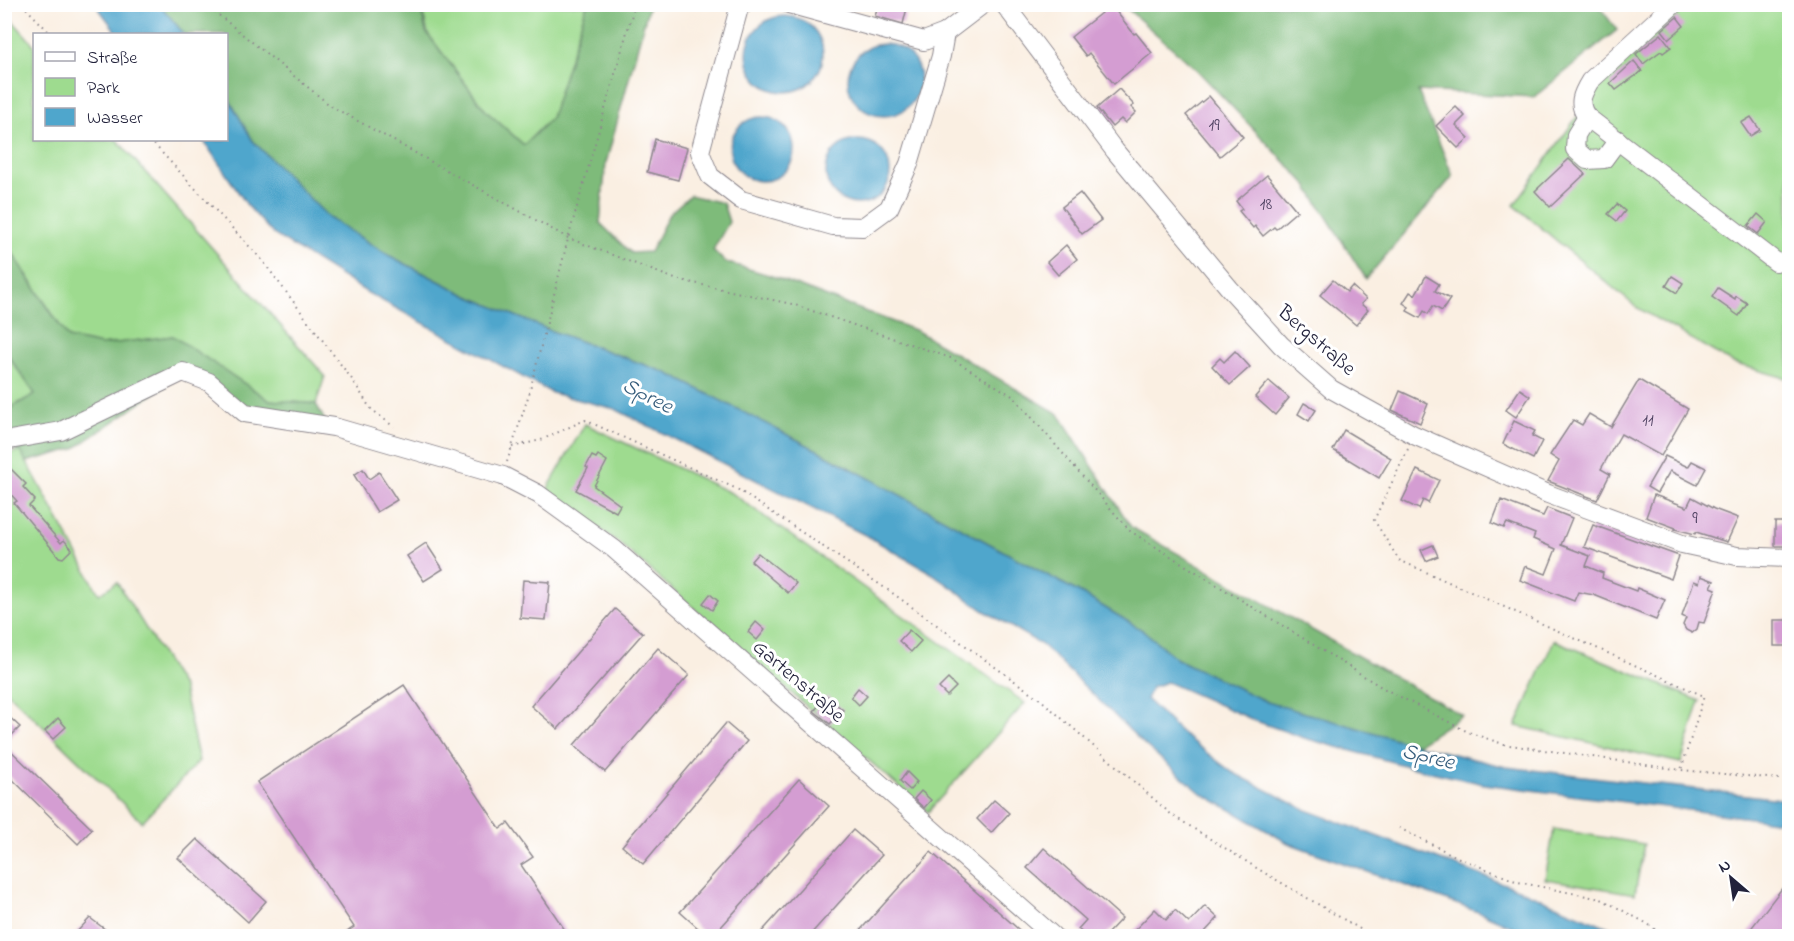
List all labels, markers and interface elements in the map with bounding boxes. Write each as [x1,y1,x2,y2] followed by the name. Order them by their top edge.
[33,33,228,141] legend
[87,46,138,72] text: Straße
[87,76,120,102] text: Park
[87,106,143,132] text: Wasser
[1208,113,1220,139] house number: 19
[1260,192,1272,218] house number: 18
[1268,298,1362,386] street label: Bergstraße
[616,371,679,424] water label: Spree
[1642,408,1654,434] house number: 11
[1692,506,1698,532] house number: 9
[745,633,851,731] street label: Gartenstraße
[1399,736,1459,780] water label: Spree
[1701,848,1761,908] north arrow
[1714,853,1735,880] text: N

